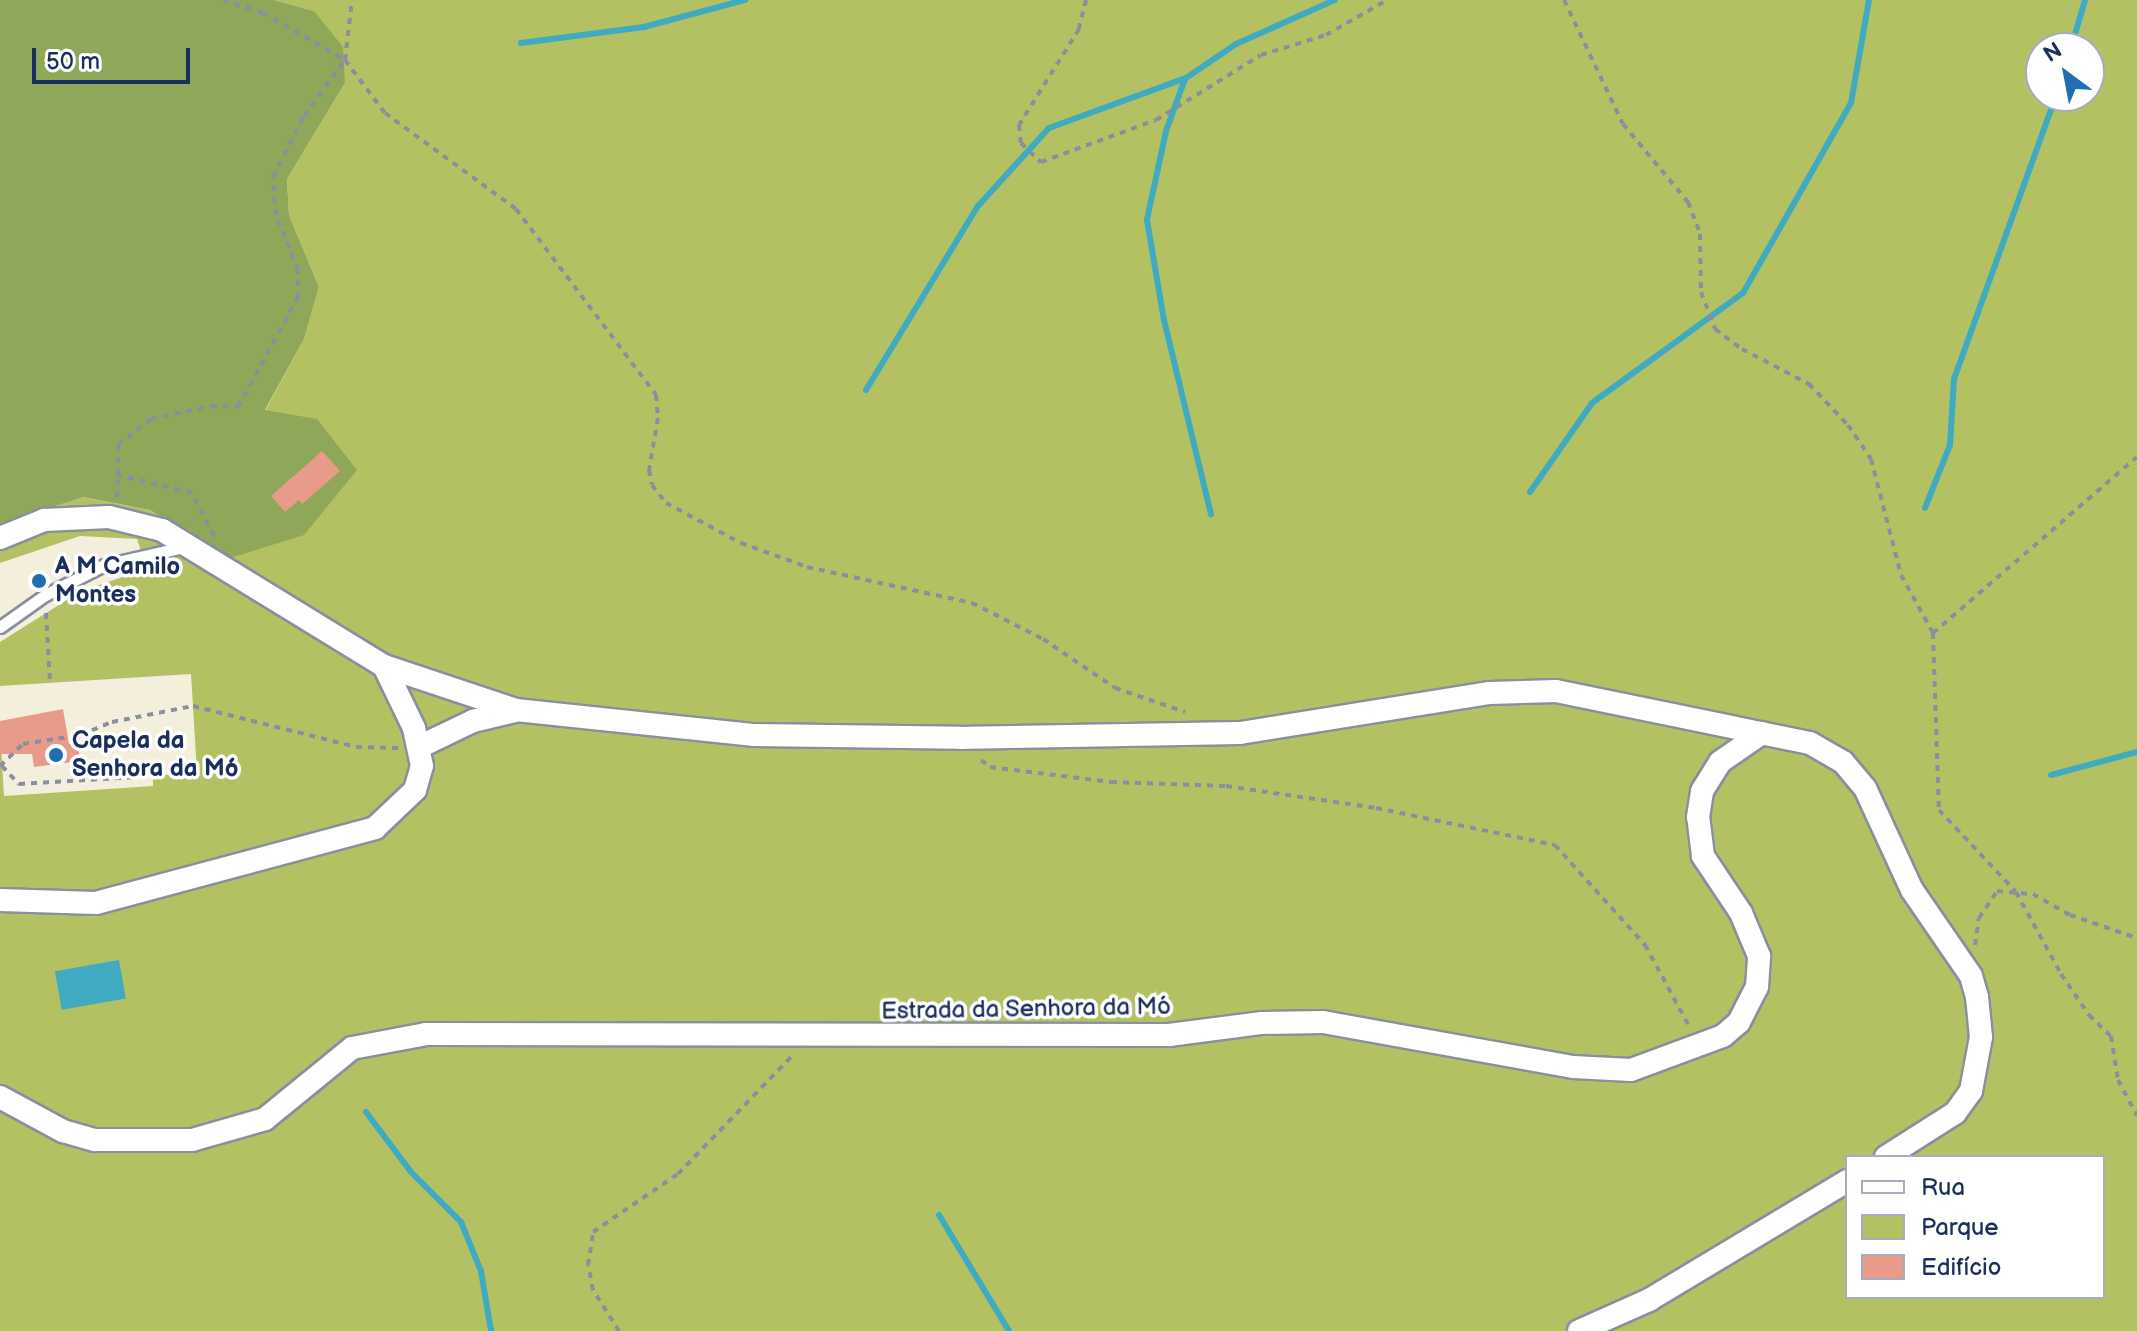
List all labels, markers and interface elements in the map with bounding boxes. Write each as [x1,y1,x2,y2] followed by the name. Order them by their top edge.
[36,32,194,82] scale bar
[2025,32,2105,112] north arrow
[2039,37,2067,69] text: N
[46,47,100,76] text: 50 m
[55,553,180,609] place label: A M Camilo Montes
[30,572,48,590] marker: A M Camilo Montes
[72,727,238,783] place label: Capela da Senhora da Mó
[47,746,65,764] marker: Capela da Senhora da Mó
[881,992,1171,1026] street label: Estrada da Senhora da Mó
[1845,1155,2105,1299] legend
[1921,1173,1965,1202] text: Rua
[1921,1213,1999,1242] text: Parque
[1921,1253,2001,1282] text: Edifício

